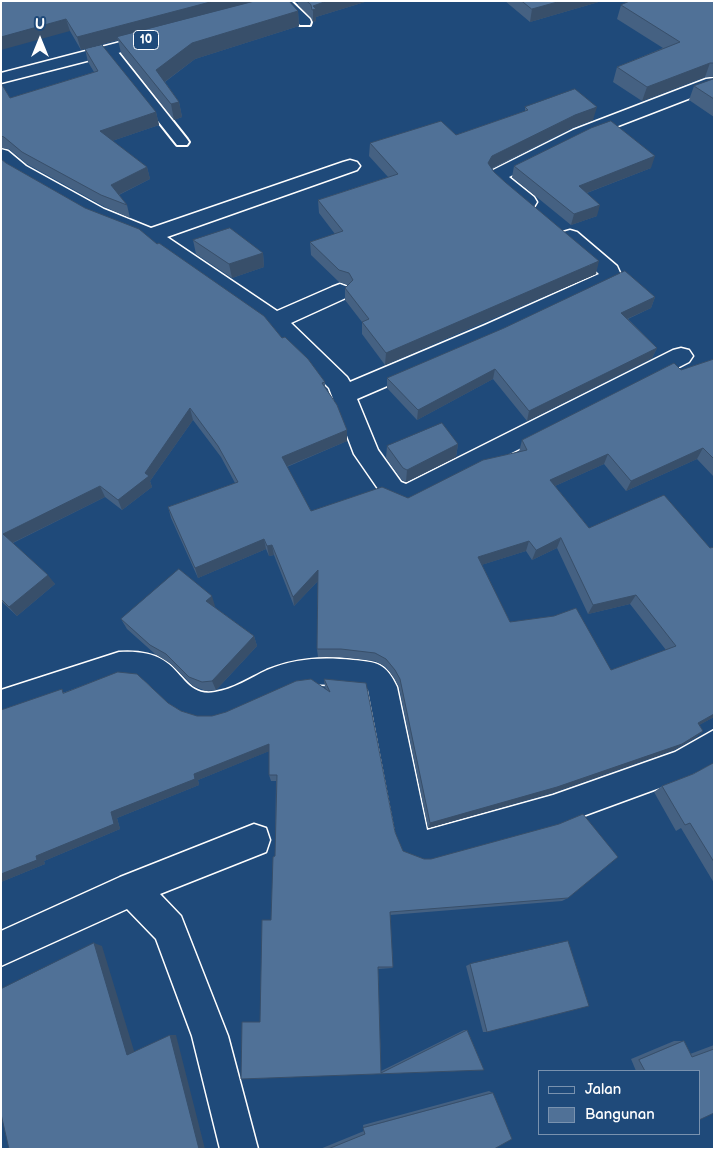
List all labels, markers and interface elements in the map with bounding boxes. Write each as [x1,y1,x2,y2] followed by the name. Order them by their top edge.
[15,15,65,65] north arrow
[35,16,45,33] text: U
[134,30,158,50] road number: 10
[538,1070,700,1135] legend
[585,1080,621,1099] text: Jalan
[585,1105,655,1124] text: Bangunan

